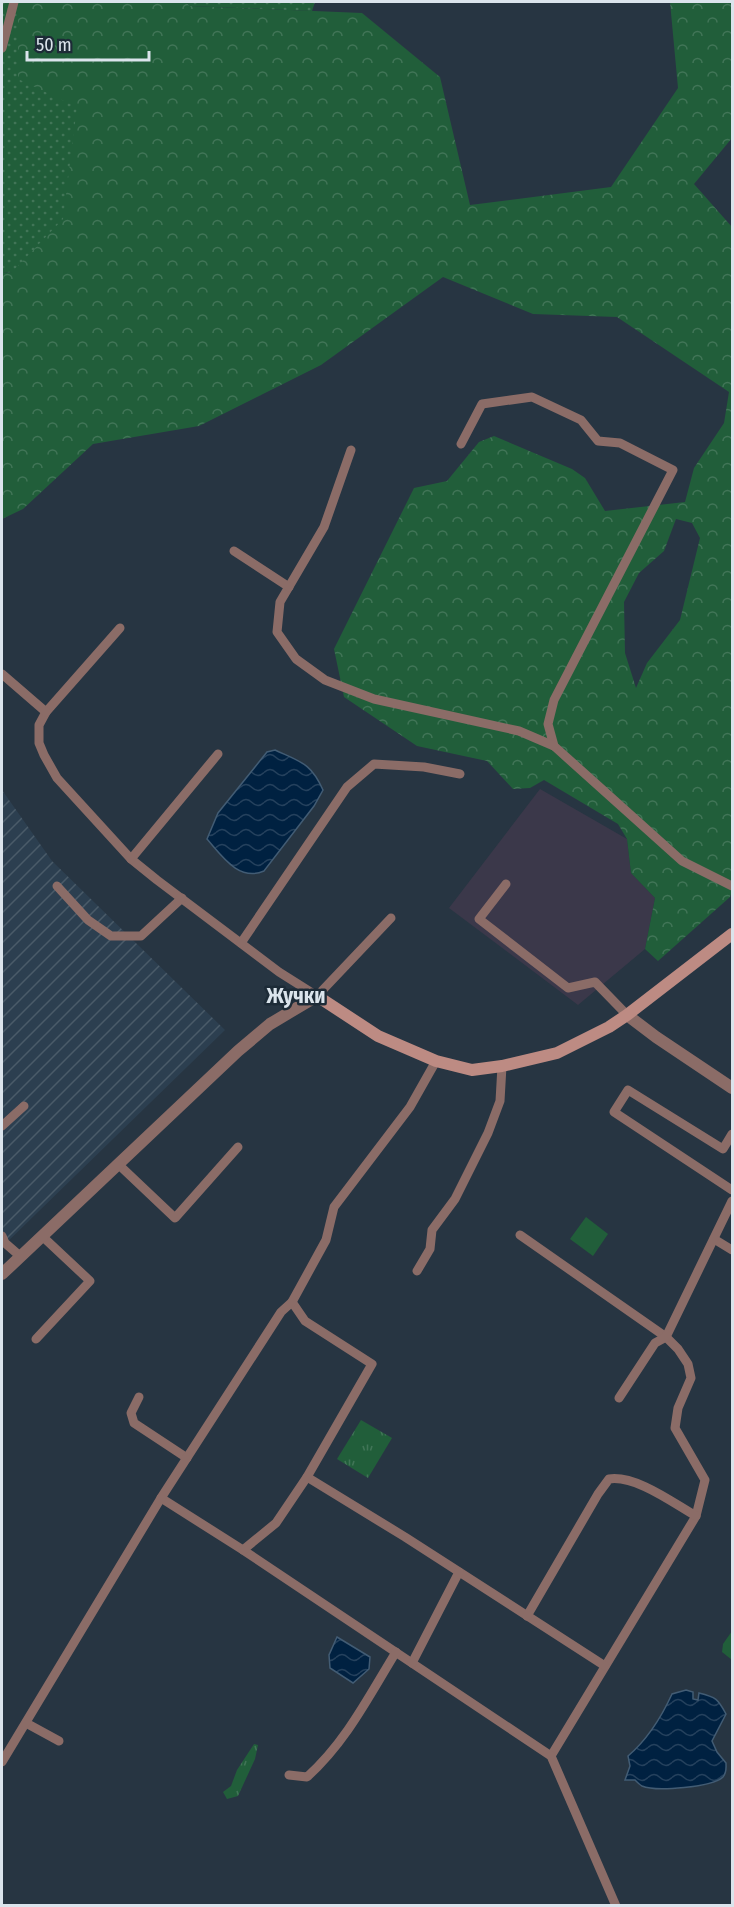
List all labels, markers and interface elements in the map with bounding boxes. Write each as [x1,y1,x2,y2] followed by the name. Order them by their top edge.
[27,24,148,62] scale bar
[36,34,72,56] text: 50 m
[265,983,326,1009] district label: Жучки

